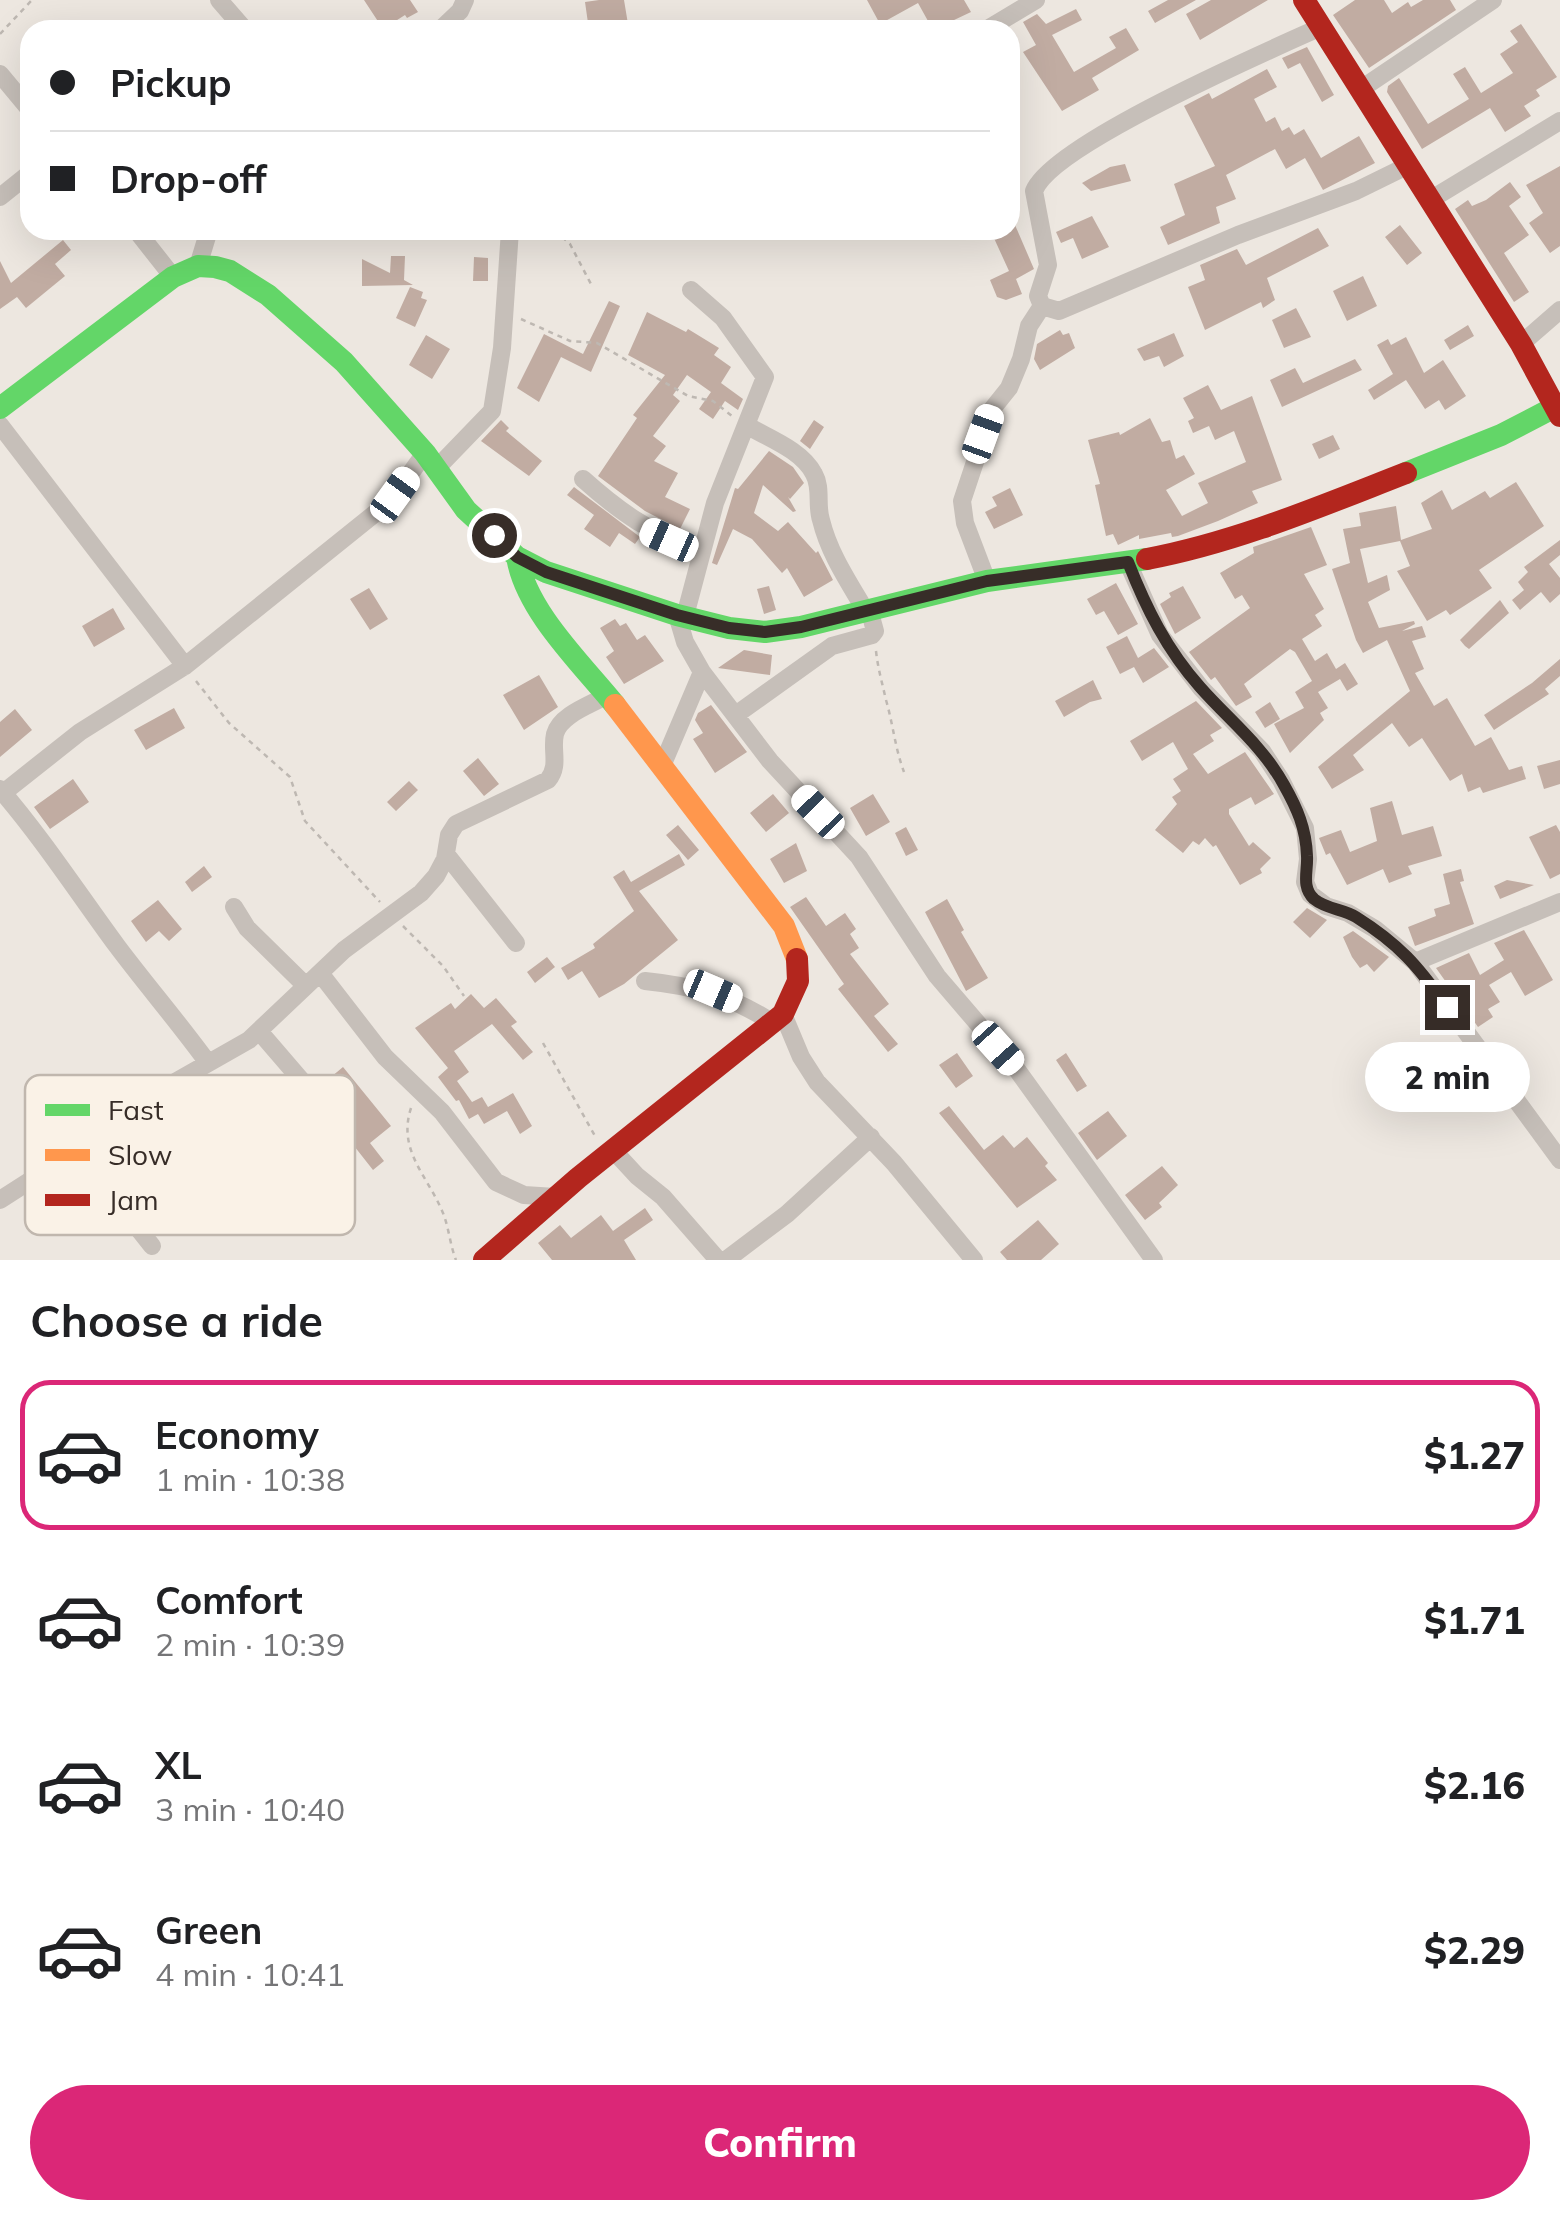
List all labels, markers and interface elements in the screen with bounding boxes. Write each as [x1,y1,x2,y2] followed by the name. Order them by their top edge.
[110,59,232,107] text: Pickup
[110,155,267,203] text: Drop-off
[959,401,1007,467] car
[365,462,425,528] car
[472,513,517,558] route start
[635,514,703,566] car
[786,780,850,844] car
[680,965,746,1017] car
[1425,985,1470,1030] route end
[967,1016,1029,1080] car
[1364,1042,1530,1112] callout: 2 min
[1405,1057,1490,1097] text: 2 min
[25,1075,355,1235] legend
[108,1092,164,1127] text: Fast
[108,1137,172,1172] text: Slow
[108,1182,159,1217] text: Jam
[30,1292,323,1348] text: Choose a ride
[35,1410,125,1500] icon: car
[155,1411,319,1459] text: Economy
[1424,1431,1525,1479] text: $1.27
[155,1459,345,1499] text: 1 min · 10:38
[35,1575,125,1665] icon: car
[155,1576,303,1624] text: Comfort
[1424,1596,1525,1644] text: $1.71
[155,1624,345,1664] text: 2 min · 10:39
[35,1740,125,1830] icon: car
[155,1741,202,1789] text: XL
[1424,1761,1525,1809] text: $2.16
[155,1789,345,1829] text: 3 min · 10:40
[35,1905,125,1995] icon: car
[155,1906,262,1954] text: Green
[1424,1926,1525,1974] text: $2.29
[155,1954,345,1994] text: 4 min · 10:41
[30,2085,1530,2200] button: Confirm

